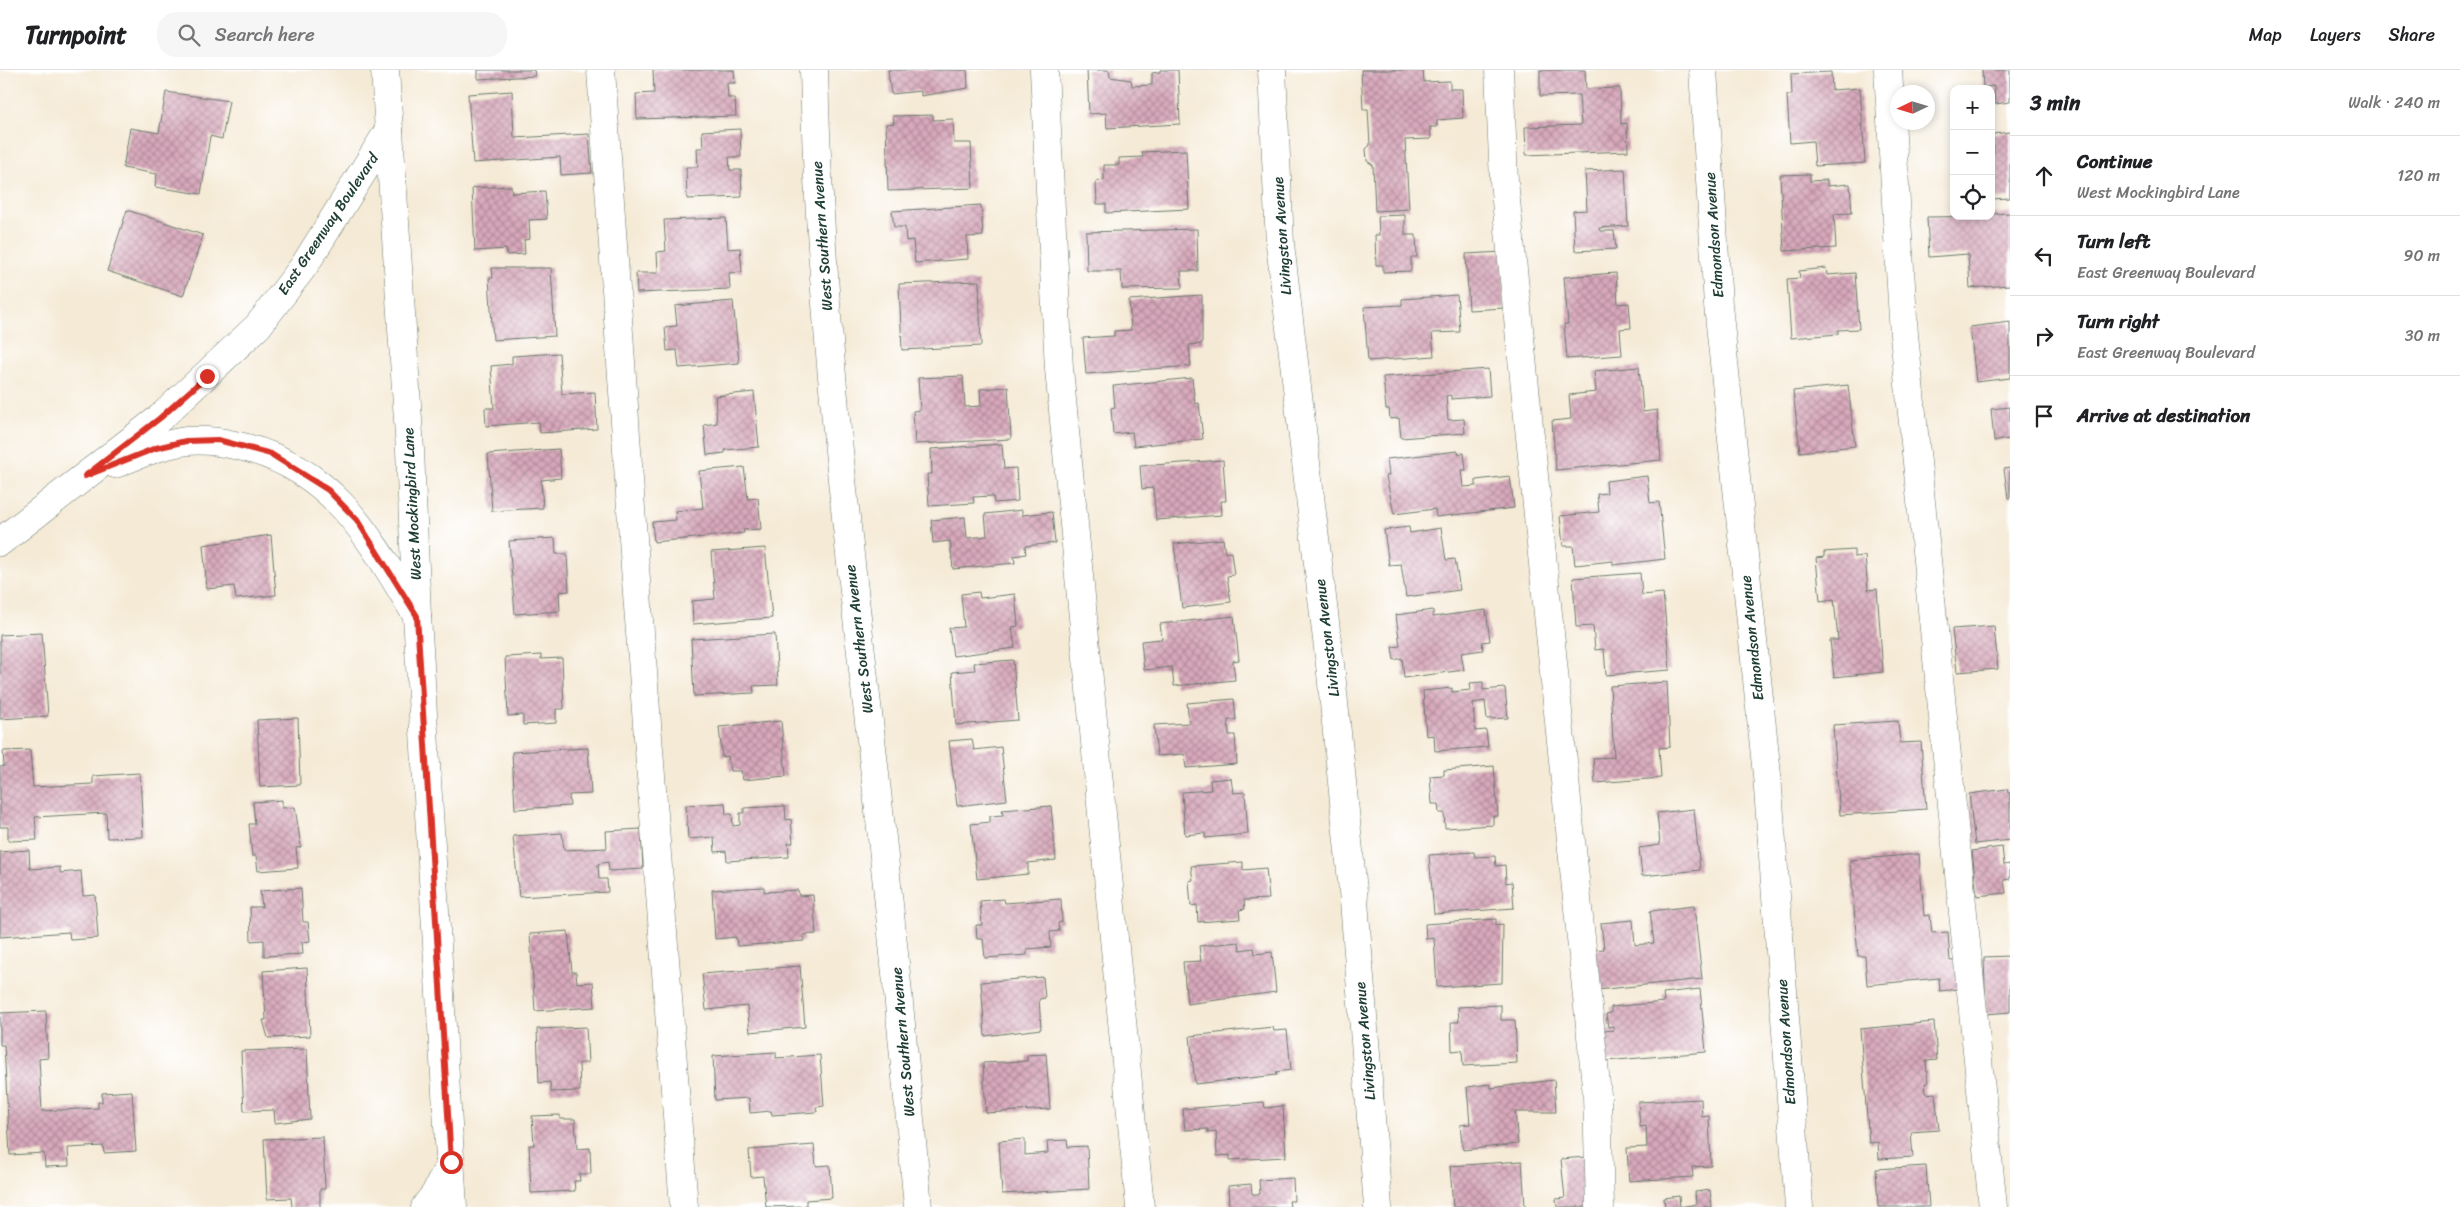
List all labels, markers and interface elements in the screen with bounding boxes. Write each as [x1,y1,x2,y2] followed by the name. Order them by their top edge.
[157,12,507,57] search box
[25,14,127,56] text: Turnpoint
[215,18,315,51] text: Search here
[2249,19,2282,51] text: Map
[2310,19,2361,51] text: Layers
[2389,19,2435,51] text: Share
[175,21,203,49] icon: search
[2030,84,2080,122] text: 3 min
[1890,85,1935,130] north arrow
[1950,85,1995,220] map controls
[1950,85,1995,130] button: +
[2348,88,2440,117] text: Walk · 240 m
[1950,130,1995,175] button: −
[2077,145,2153,178] text: Continue
[271,147,386,300] street label: East Greenway Boulevard
[804,160,840,312] street label: West Southern Avenue
[2397,161,2440,190] text: 120 m
[2030,162,2058,190] icon: ahead
[1697,171,1731,299] street label: Edmondson Avenue
[1950,175,1995,220] button: locate
[1265,176,1299,296] street label: Livingston Avenue
[2077,178,2240,207] text: West Mockingbird Lane
[2077,225,2150,258] text: Turn left
[2404,241,2440,270] text: 90 m
[2030,242,2058,270] icon: left
[2077,258,2255,287] text: East Greenway Boulevard
[2077,305,2159,338] text: Turn right
[2405,321,2440,350] text: 30 m
[2030,322,2058,350] icon: right
[2077,338,2255,367] text: East Greenway Boulevard
[196,365,219,388] route end
[2077,399,2250,432] text: Arrive at destination
[2030,402,2058,430] icon: arrive
[395,427,429,581] street label: West Mockingbird Lane
[837,563,881,715] street label: West Southern Avenue
[1732,574,1772,702] street label: Edmondson Avenue
[1307,578,1347,698] street label: Livingston Avenue
[883,966,922,1118] street label: West Southern Avenue
[1769,978,1803,1106] street label: Edmondson Avenue
[1347,981,1383,1101] street label: Livingston Avenue
[440,1151,463,1174] route start

